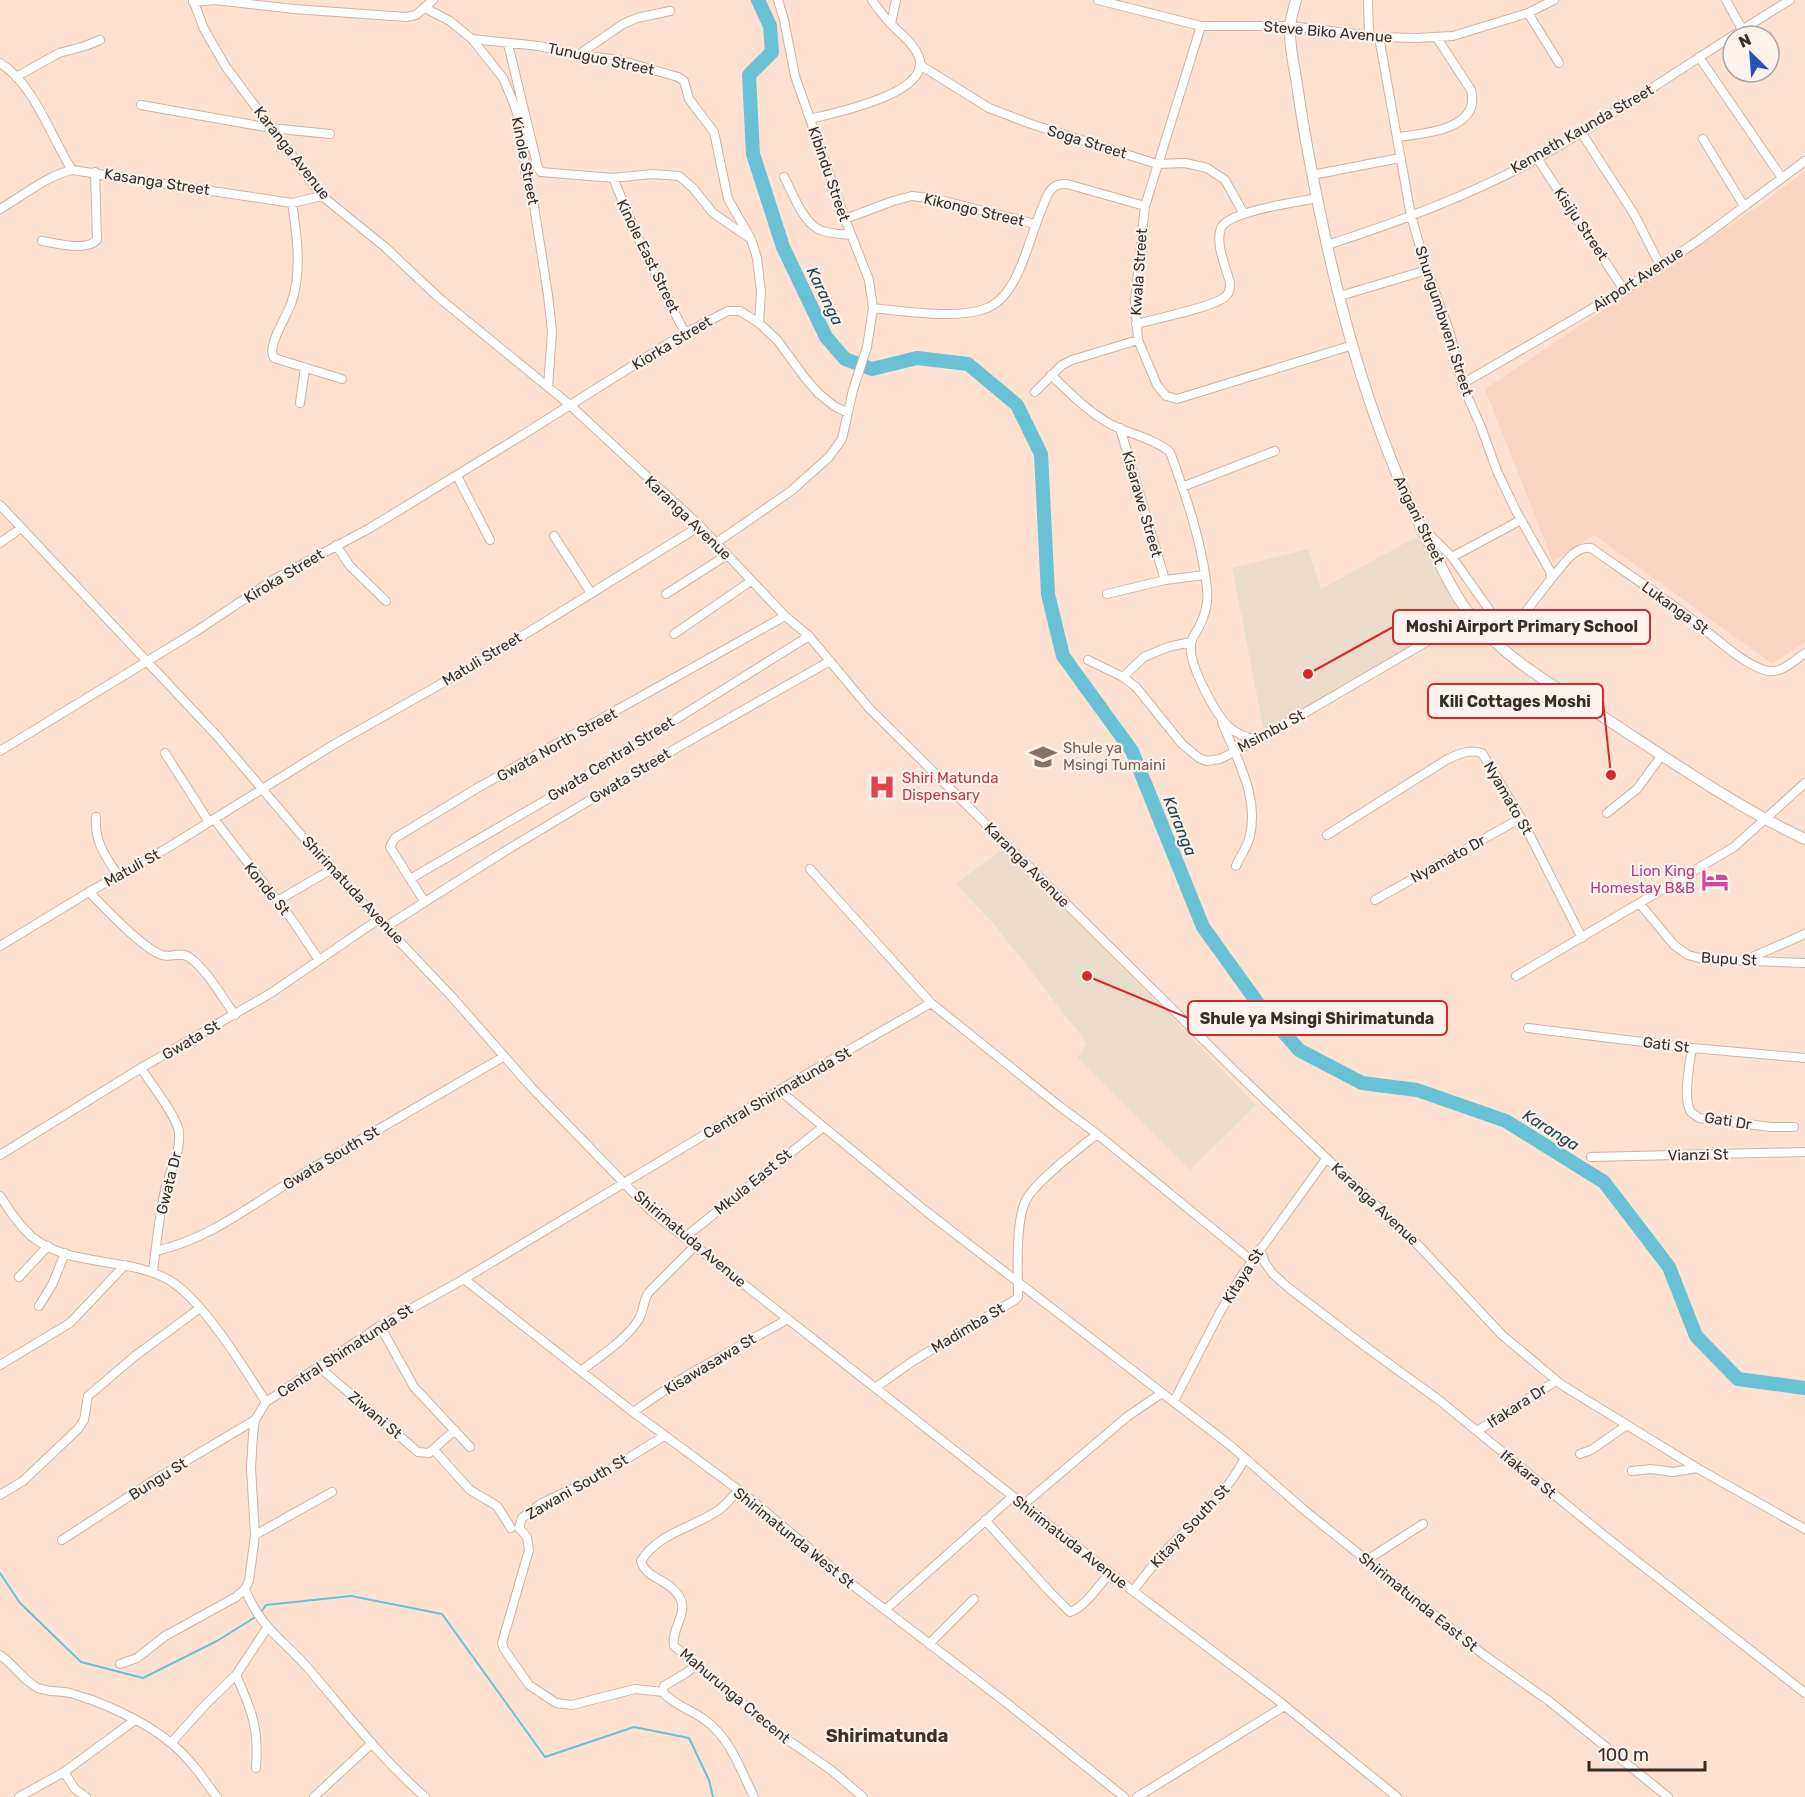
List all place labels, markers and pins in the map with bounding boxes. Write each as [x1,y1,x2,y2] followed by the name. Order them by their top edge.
[1393,610,1650,644] callout: Moshi Airport Primary School
[1428,684,1603,718] callout: Kili Cottages Moshi
[1063,739,1166,774] place label: Shule ya Msingi Tumaini
[1028,742,1058,772] school or university icon: Shule ya Msingi Tumaini
[902,769,998,804] place label: Shiri Matunda Dispensary
[867,772,897,802] hospital icon: Shiri Matunda Dispensary
[1590,862,1695,897] place label: Lion King Homestay B&B
[1700,865,1730,895] hotel icon: Lion King Homestay B&B
[1188,1001,1447,1035] callout: Shule ya Msingi Shirimatunda

